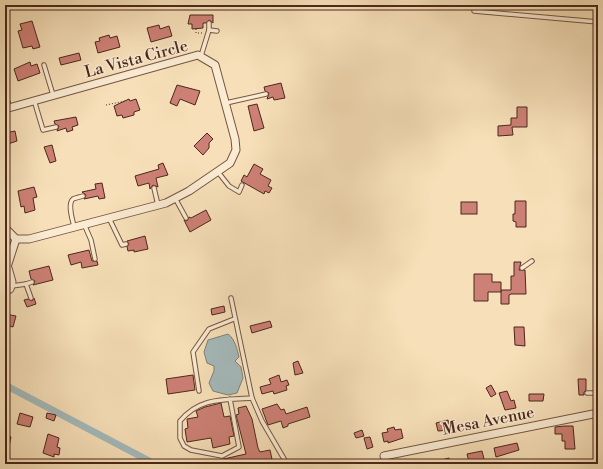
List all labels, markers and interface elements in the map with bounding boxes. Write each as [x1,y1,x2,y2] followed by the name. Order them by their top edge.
[82,36,190,82] street label: La Vista Circle
[440,402,536,440] street label: Mesa Avenue

